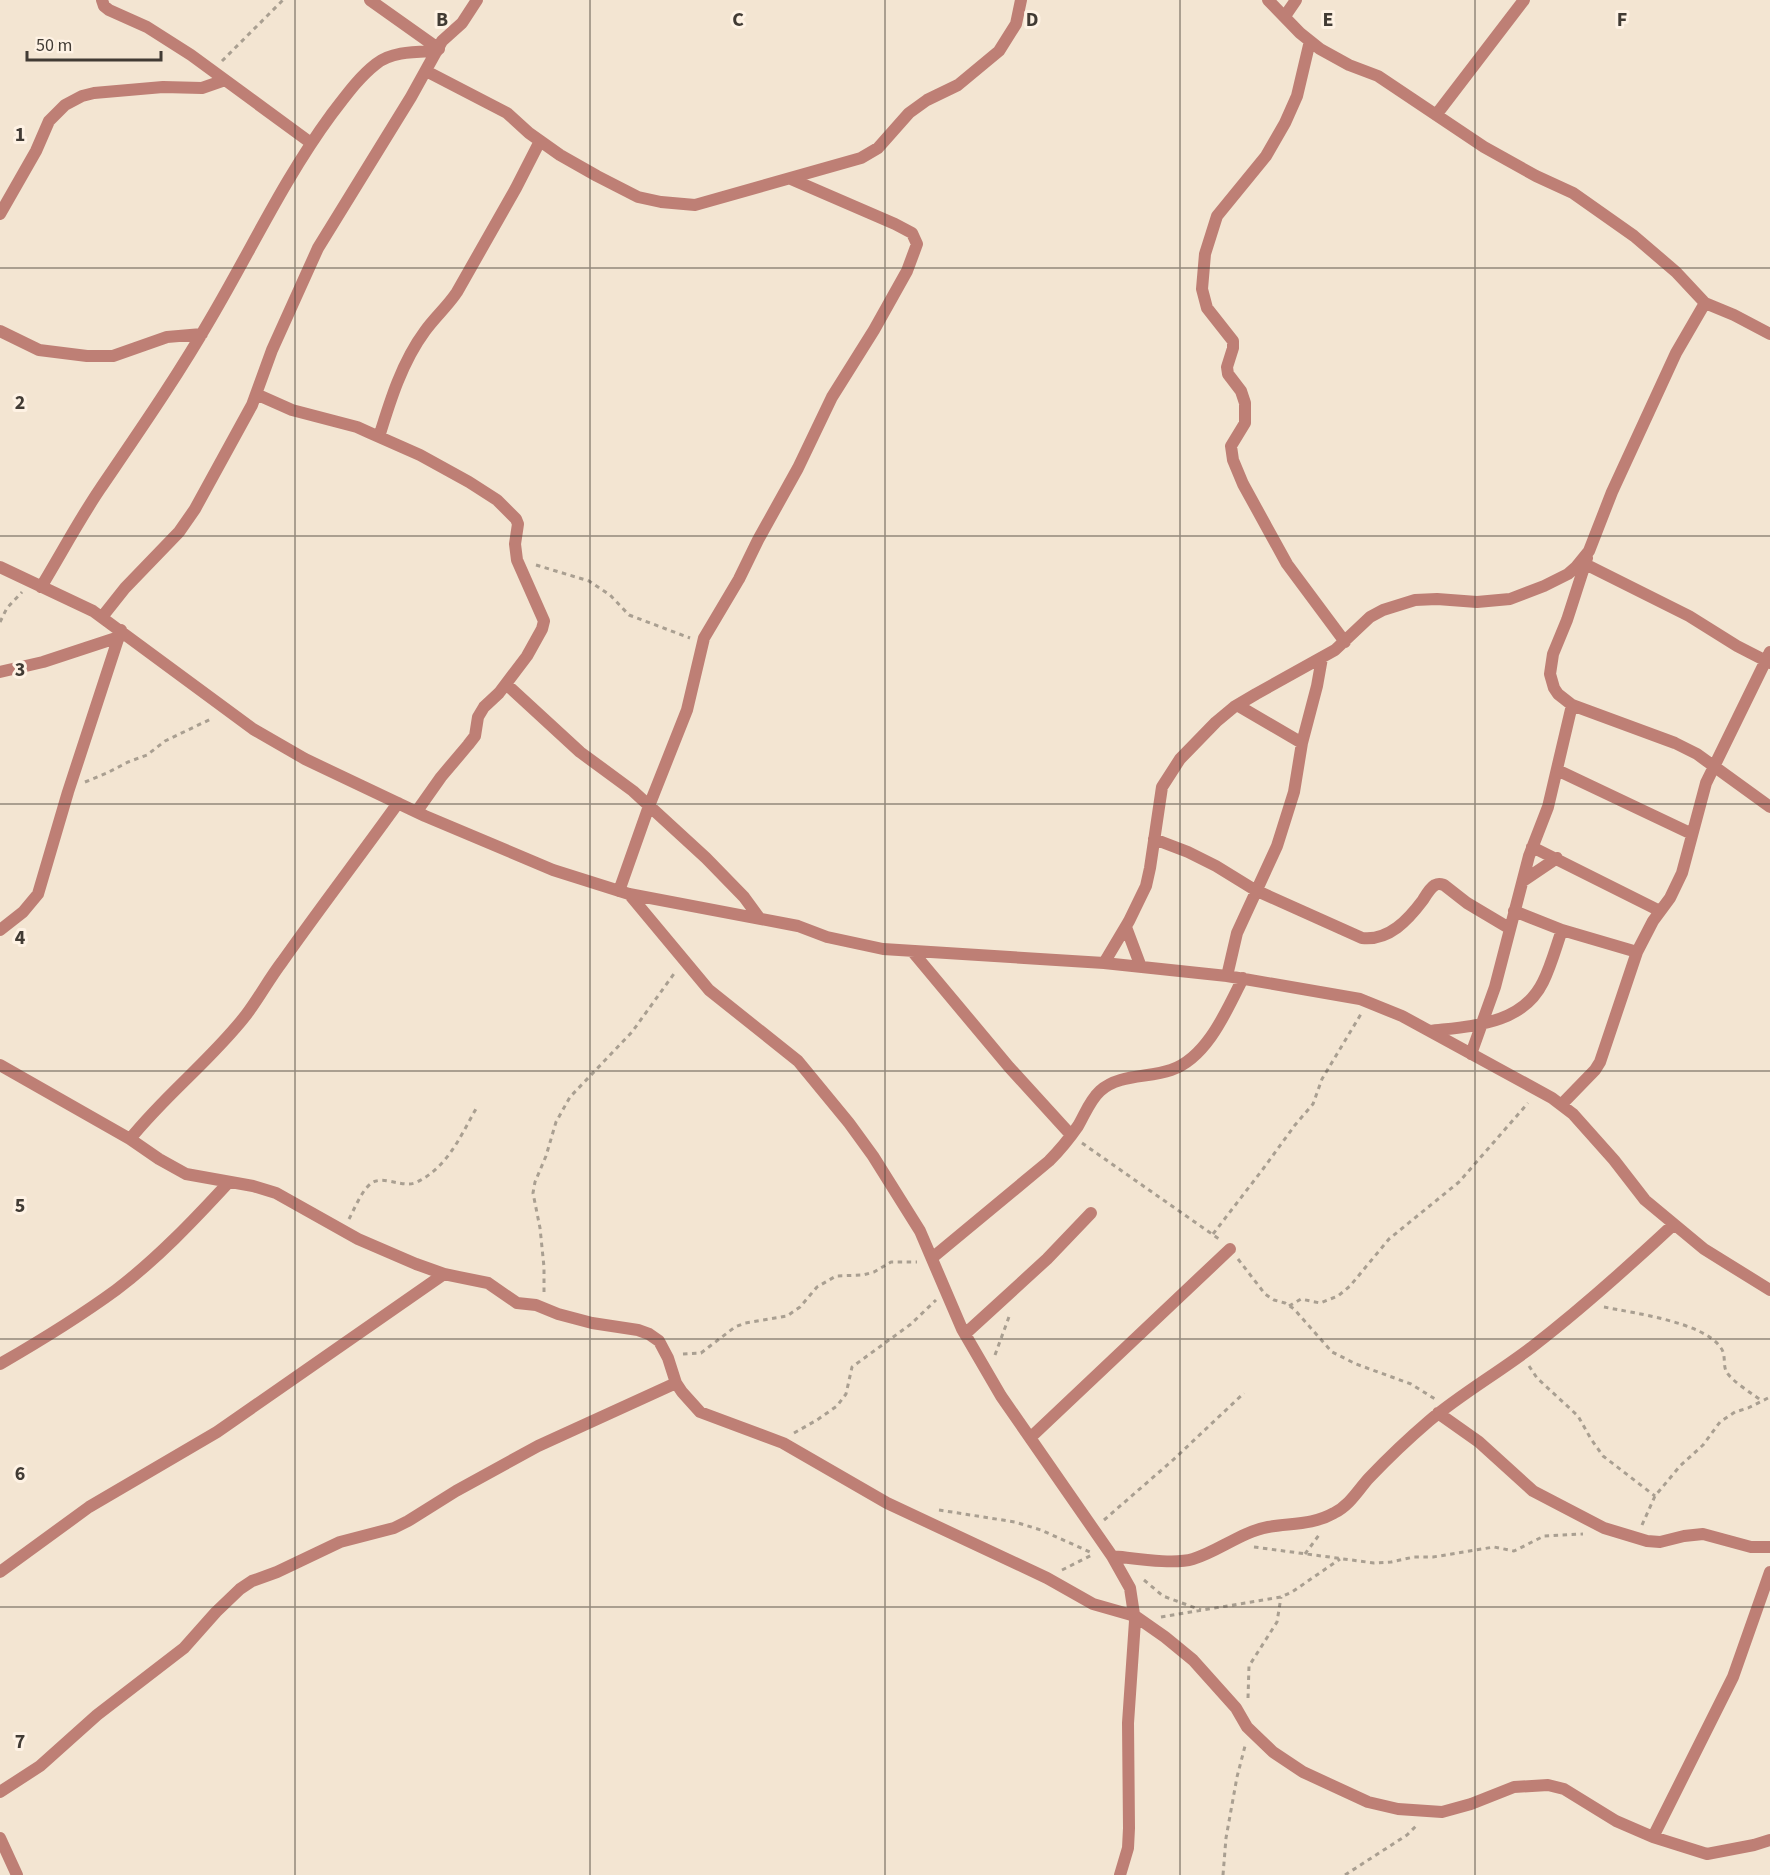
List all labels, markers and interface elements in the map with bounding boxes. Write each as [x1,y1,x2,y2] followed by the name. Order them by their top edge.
[436,6,448,34] text: B
[732,6,744,34] text: C
[1026,6,1038,34] text: D
[1323,6,1333,34] text: E
[1617,6,1627,34] text: F
[27,24,160,62] scale bar
[36,33,72,58] text: 50 m
[15,121,25,149] text: 1
[15,389,25,417] text: 2
[15,656,25,684] text: 3
[15,924,26,952] text: 4
[15,1192,25,1220] text: 5
[15,1460,25,1488] text: 6
[15,1728,25,1756] text: 7

